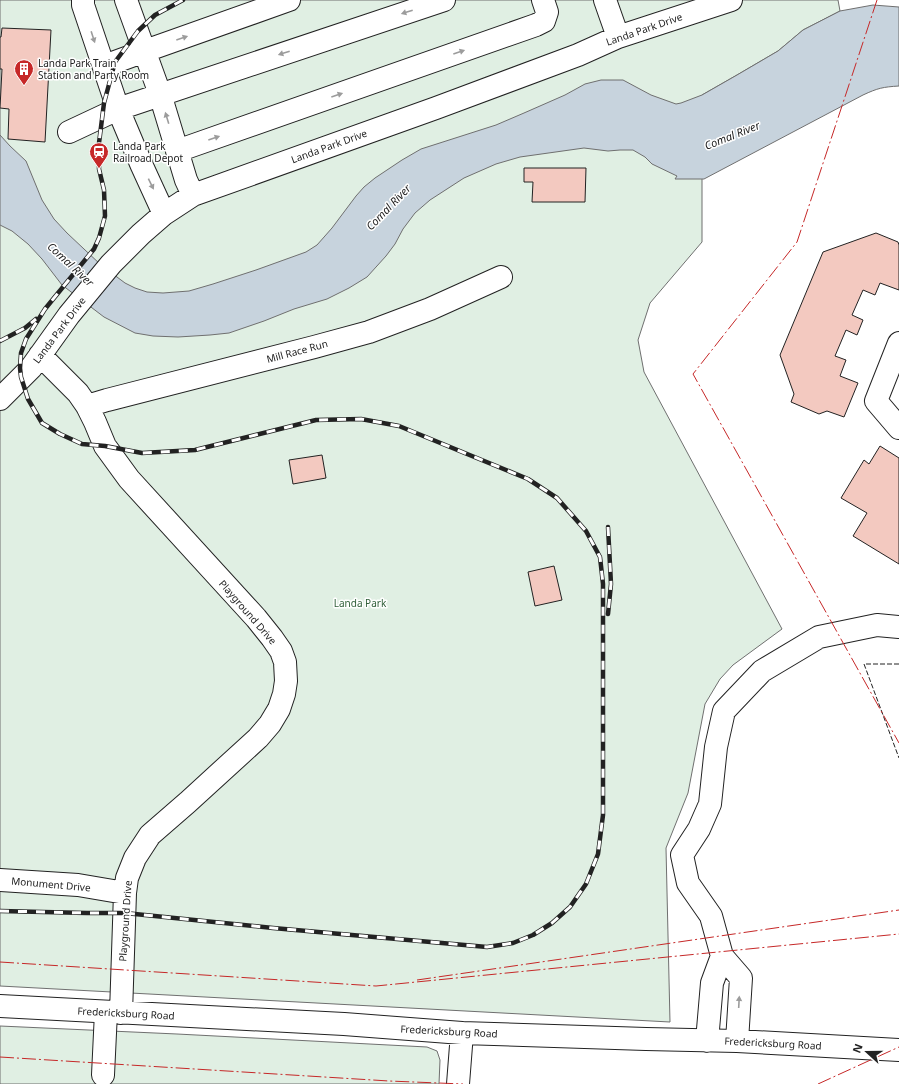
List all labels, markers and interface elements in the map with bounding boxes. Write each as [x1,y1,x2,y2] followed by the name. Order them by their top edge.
[604,9,684,49] street label: Landa Park Drive
[401,10,413,16] one-way arrow
[91,32,97,44] one-way arrow
[176,35,188,41] one-way arrow
[454,49,466,55] one-way arrow
[277,50,289,56] one-way arrow
[38,56,149,82] place label: Landa Park Train Station and Party Room
[13,58,35,86] building icon: Landa Park Train Station and Party Room
[331,92,343,98] one-way arrow
[164,112,170,124] one-way arrow
[702,117,762,153] water label: Comal River
[289,126,369,166] street label: Landa Park Drive
[208,135,220,141] one-way arrow
[113,139,183,165] place label: Landa Park Railroad Depot
[88,141,110,169] station icon: Landa Park Railroad Depot
[147,179,154,190] one-way arrow
[362,180,414,233] water label: Comal River
[45,239,98,290] water label: Comal River
[29,294,89,366] street label: Landa Park Drive
[265,336,329,366] street label: Mill Race Run
[216,577,280,648] street label: Playground Drive
[334,596,387,610] park label: Landa Park
[11,874,92,894] street label: Monument Drive
[115,880,135,962] street label: Playground Drive
[736,996,743,1008] one-way arrow
[77,1003,175,1023] street label: Fredericksburg Road
[400,1021,498,1041] street label: Fredericksburg Road
[847,1032,887,1072] north arrow
[724,1033,822,1053] street label: Fredericksburg Road
[849,1041,866,1055] text: N

